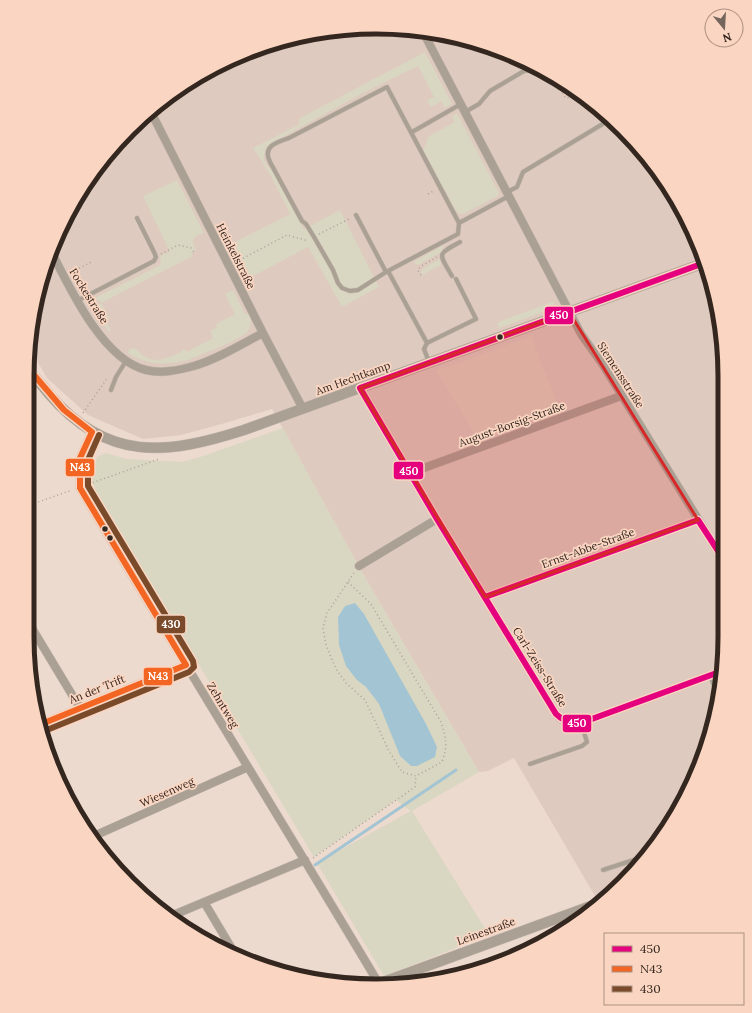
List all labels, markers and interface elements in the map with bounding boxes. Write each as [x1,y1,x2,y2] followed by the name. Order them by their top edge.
[704,8,744,48] north arrow
[720,30,733,46] text: N
[213,221,259,291] street label: Heinkelstraße
[66,266,112,326] street label: Fockestraße
[544,306,574,325] line badge: 450
[550,308,568,322] text: 450
[495,332,505,342] unlabelled marker
[594,339,648,411] street label: Siemensstraße
[313,358,393,398] street label: Am Hechtkamp
[456,398,567,450] street label: August-Borsig-Straße
[65,458,95,477] line badge: N43
[70,460,90,474] text: N43
[393,461,424,480] line badge: 450
[400,464,418,478] text: 450
[100,524,110,534] unlabelled marker
[540,525,636,571] street label: Ernst-Abbe-Straße
[105,533,115,543] unlabelled marker
[156,615,186,634] line badge: 430
[161,617,181,631] text: 430
[510,624,570,710] street label: Carl-Zeiss-Straße
[143,667,173,686] line badge: N43
[148,669,168,683] text: N43
[66,671,128,707] street label: An der Trift
[204,680,243,731] street label: Zehntweg
[562,714,592,733] line badge: 450
[568,716,586,730] text: 450
[138,773,197,810] street label: Wiesenweg
[455,914,517,948] street label: Leinestraße
[604,933,744,1005] legend
[640,941,661,956] text: 450
[640,961,663,976] text: N43
[640,981,661,996] text: 430

